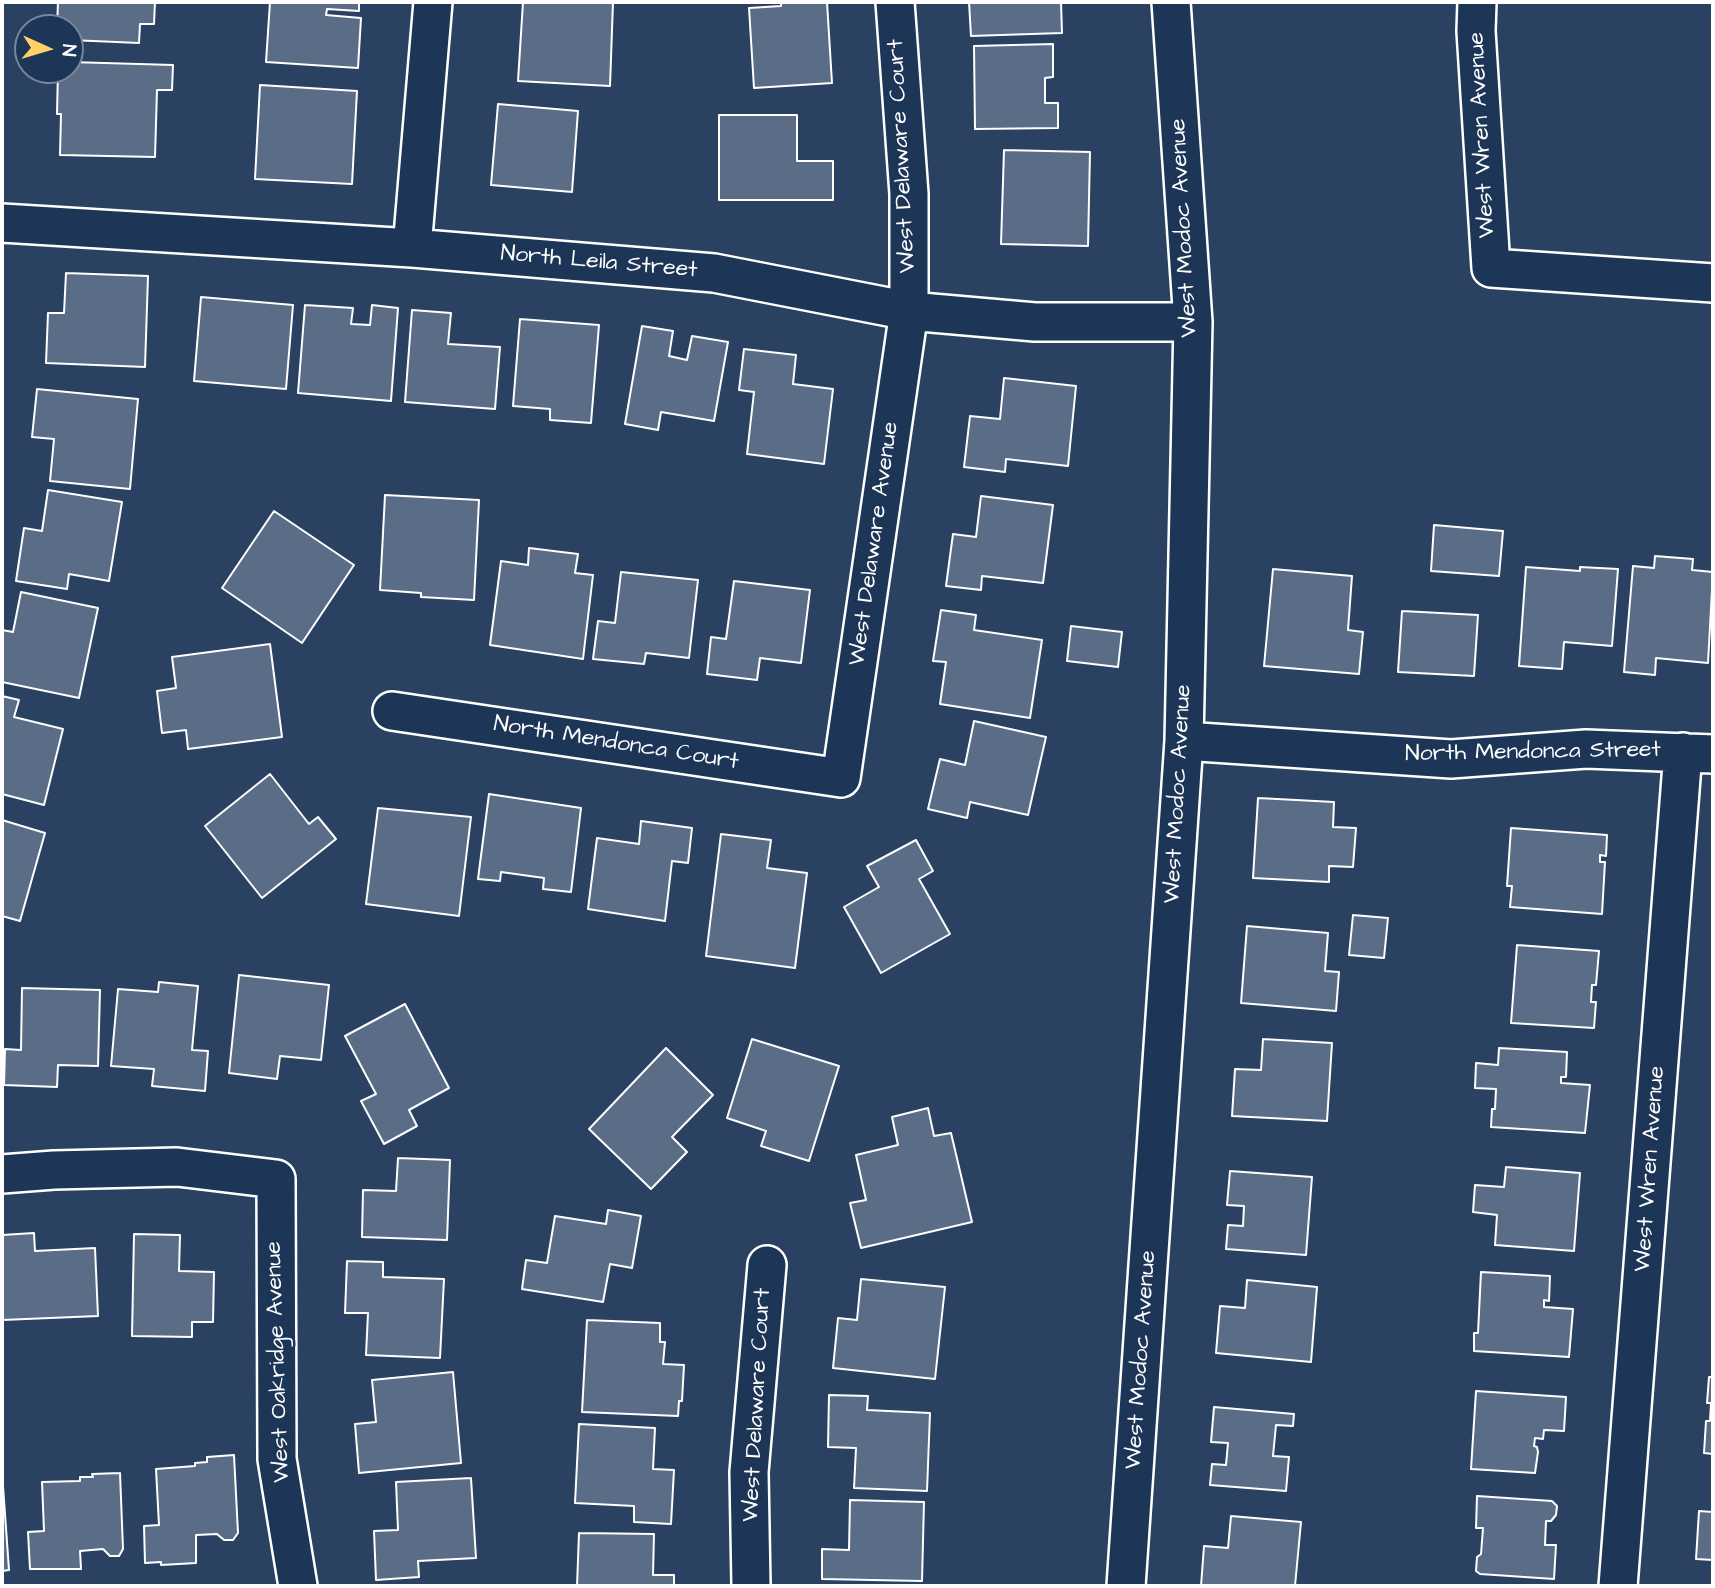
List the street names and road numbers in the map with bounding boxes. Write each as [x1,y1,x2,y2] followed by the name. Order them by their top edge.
[1464,31,1502,239] street label: West Wren Avenue
[883,38,923,274] street label: West Delaware Court
[1165,118,1205,338] street label: West Modoc Avenue
[500,241,698,285] street label: North Leila Street
[844,420,906,668] street label: West Delaware Avenue
[1159,684,1199,904] street label: West Modoc Avenue
[492,711,740,777] street label: North Mendonca Court
[1405,737,1661,769] street label: North Mendonca Street
[1630,1065,1672,1273] street label: West Wren Avenue
[261,1241,297,1483] street label: West Oakridge Avenue
[1121,1250,1163,1470] street label: West Modoc Avenue
[738,1287,778,1523] street label: West Delaware Court

